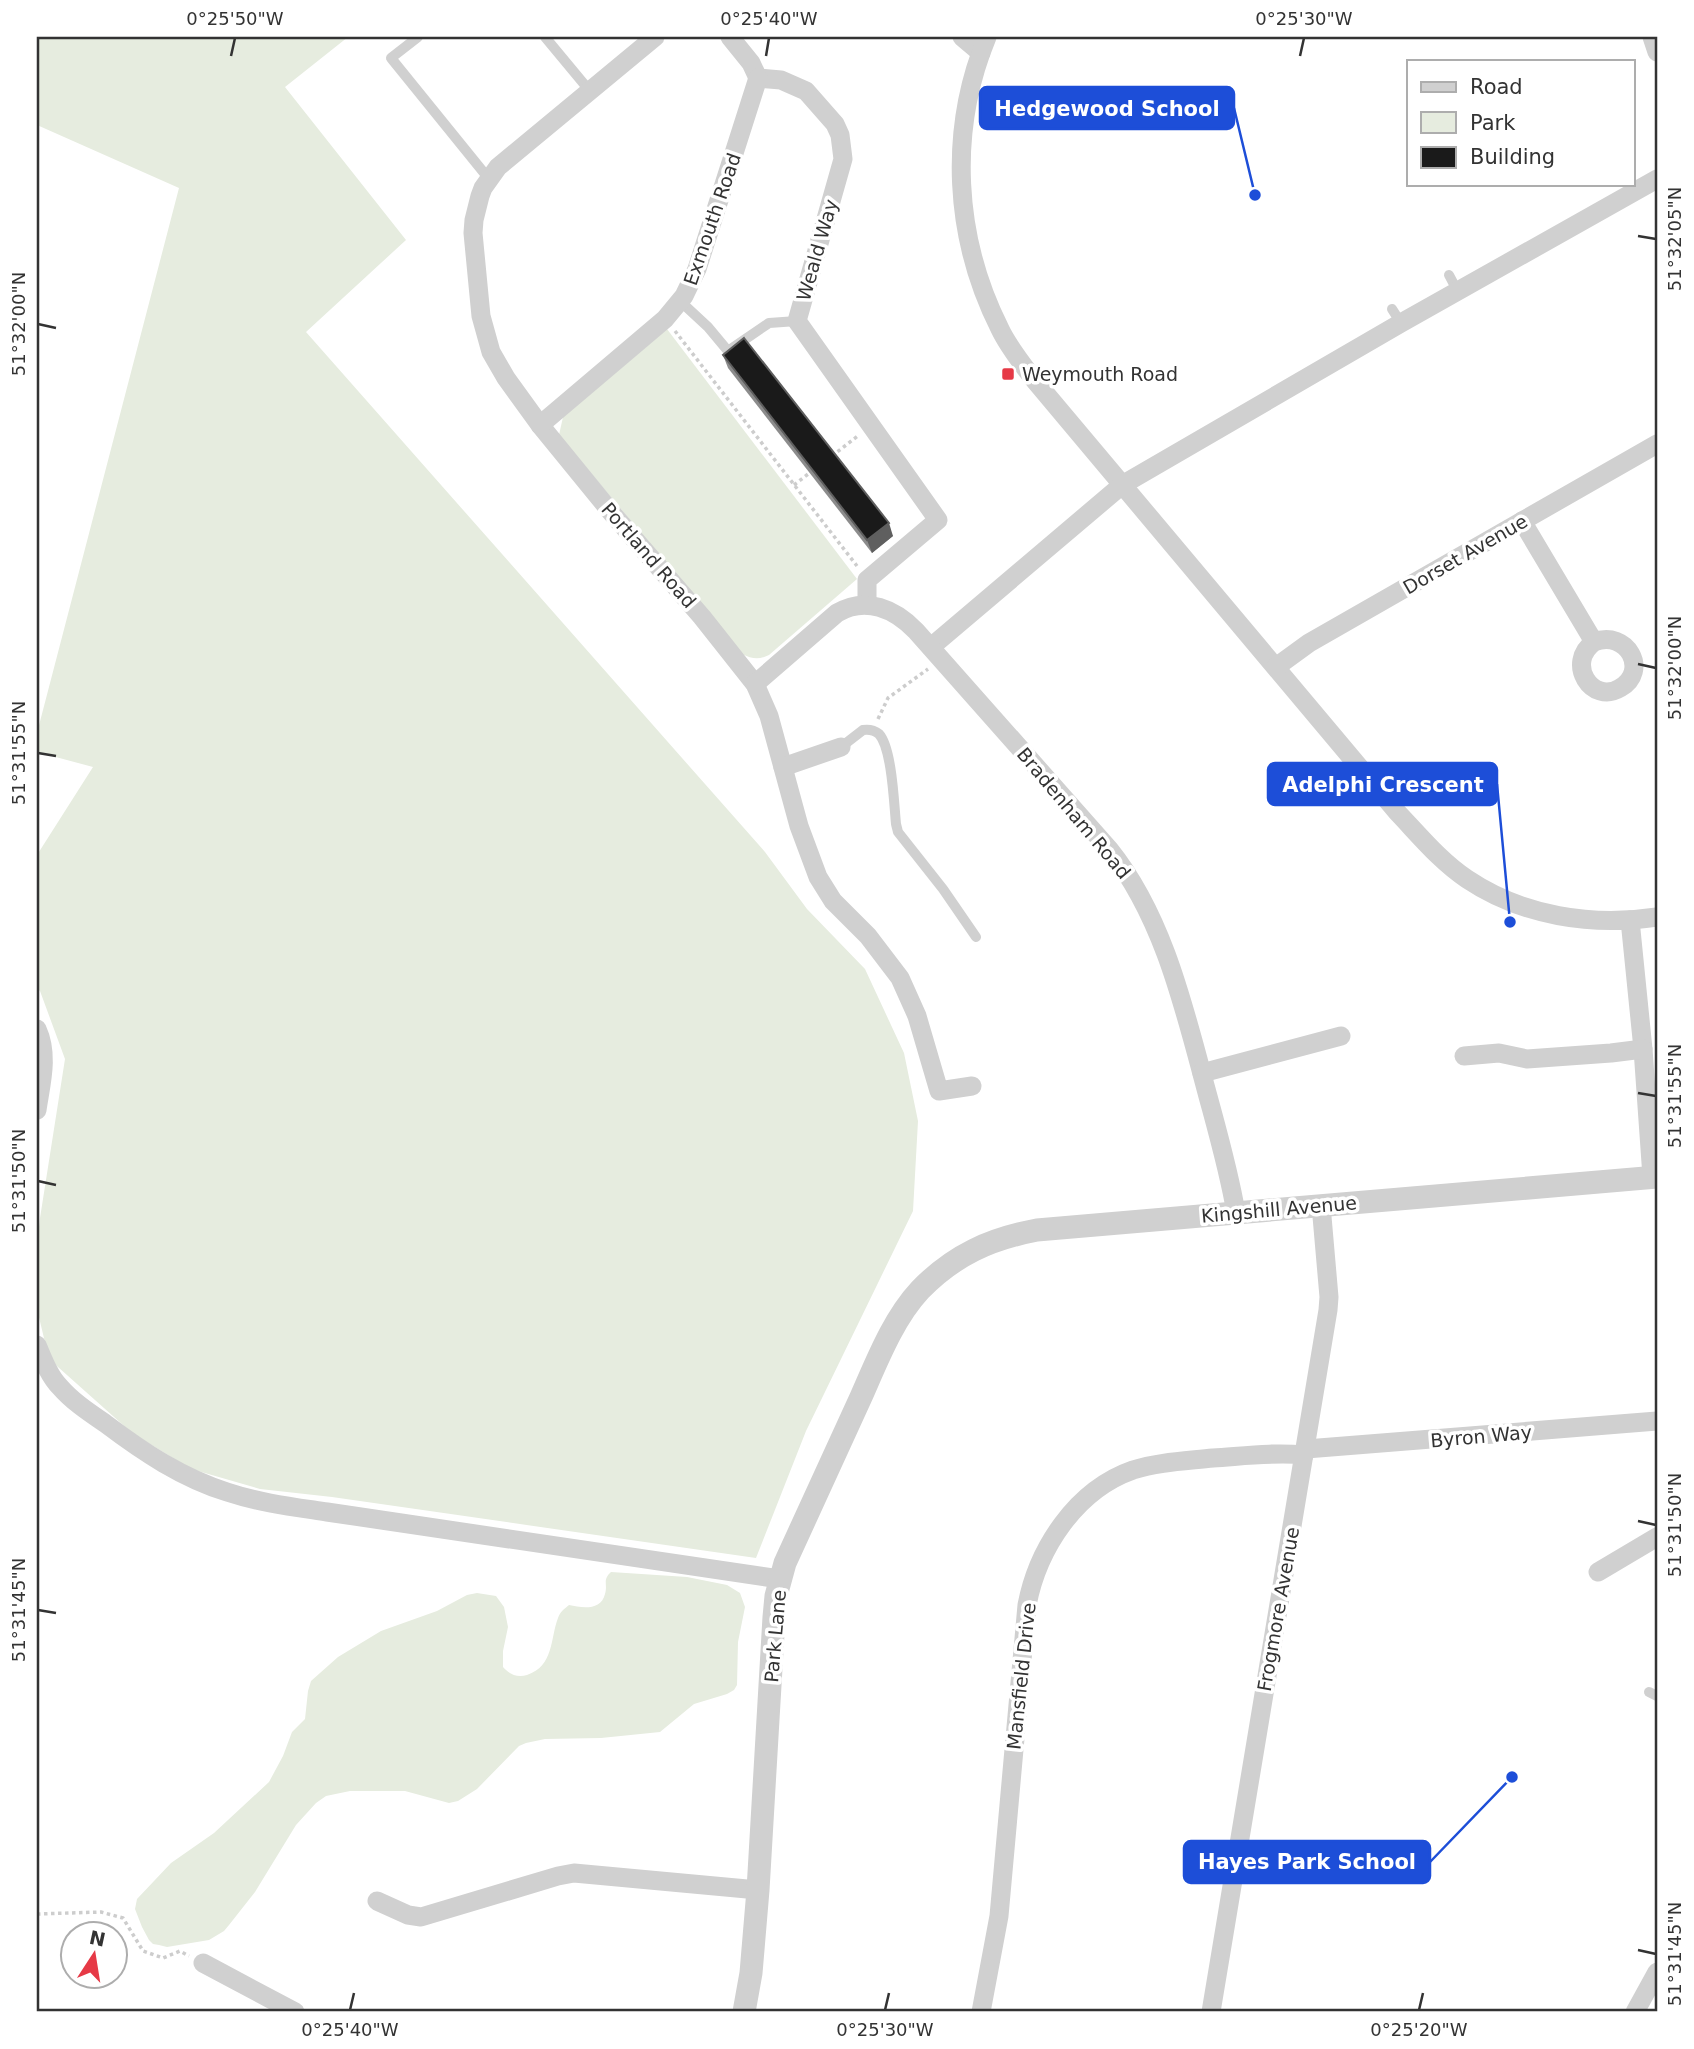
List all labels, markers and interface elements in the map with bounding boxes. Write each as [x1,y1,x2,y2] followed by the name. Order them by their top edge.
[186,8,284,29] text: 0°25'50"W
[720,8,818,29] text: 0°25'40"W
[1255,8,1353,29] text: 0°25'30"W
[1407,60,1634,186] legend
[1470,75,1523,99] text: Road
[980,87,1234,129] callout: Hedgewood School
[994,97,1220,121] text: Hedgewood School
[1470,111,1516,135] text: Park
[1470,145,1555,169] text: Building
[679,150,745,288] street label: Exmouth Road
[1664,187,1685,291] text: 51°32'05"N
[792,197,842,303] street label: Weald Way
[8,272,29,376] text: 51°32'00"N
[1022,363,1178,385] place label: Weymouth Road
[1000,366,1016,382] marker: Weymouth Road
[597,498,701,612] street label: Portland Road
[1399,510,1531,598] street label: Dorset Avenue
[1664,616,1685,720] text: 51°32'00"N
[8,701,29,805] text: 51°31'55"N
[1013,743,1135,883] street label: Bradenham Road
[1268,763,1497,805] callout: Adelphi Crescent
[1282,773,1484,797] text: Adelphi Crescent
[1664,1044,1685,1148] text: 51°31'55"N
[8,1129,29,1233] text: 51°31'50"N
[1200,1191,1358,1227] street label: Kingshill Avenue
[1429,1421,1533,1451] street label: Byron Way
[1664,1473,1685,1577] text: 51°31'50"N
[1253,1525,1303,1693] street label: Frogmore Avenue
[8,1558,29,1662] text: 51°31'45"N
[760,1589,790,1683] street label: Park Lane
[1002,1601,1040,1751] street label: Mansfield Drive
[1184,1841,1430,1883] callout: Hayes Park School
[1198,1850,1416,1874] text: Hayes Park School
[1664,1902,1685,2006] text: 51°31'45"N
[60,1920,130,1990] north arrow
[87,1926,108,1951] text: N
[301,2019,399,2040] text: 0°25'40"W
[836,2019,934,2040] text: 0°25'30"W
[1370,2019,1468,2040] text: 0°25'20"W

